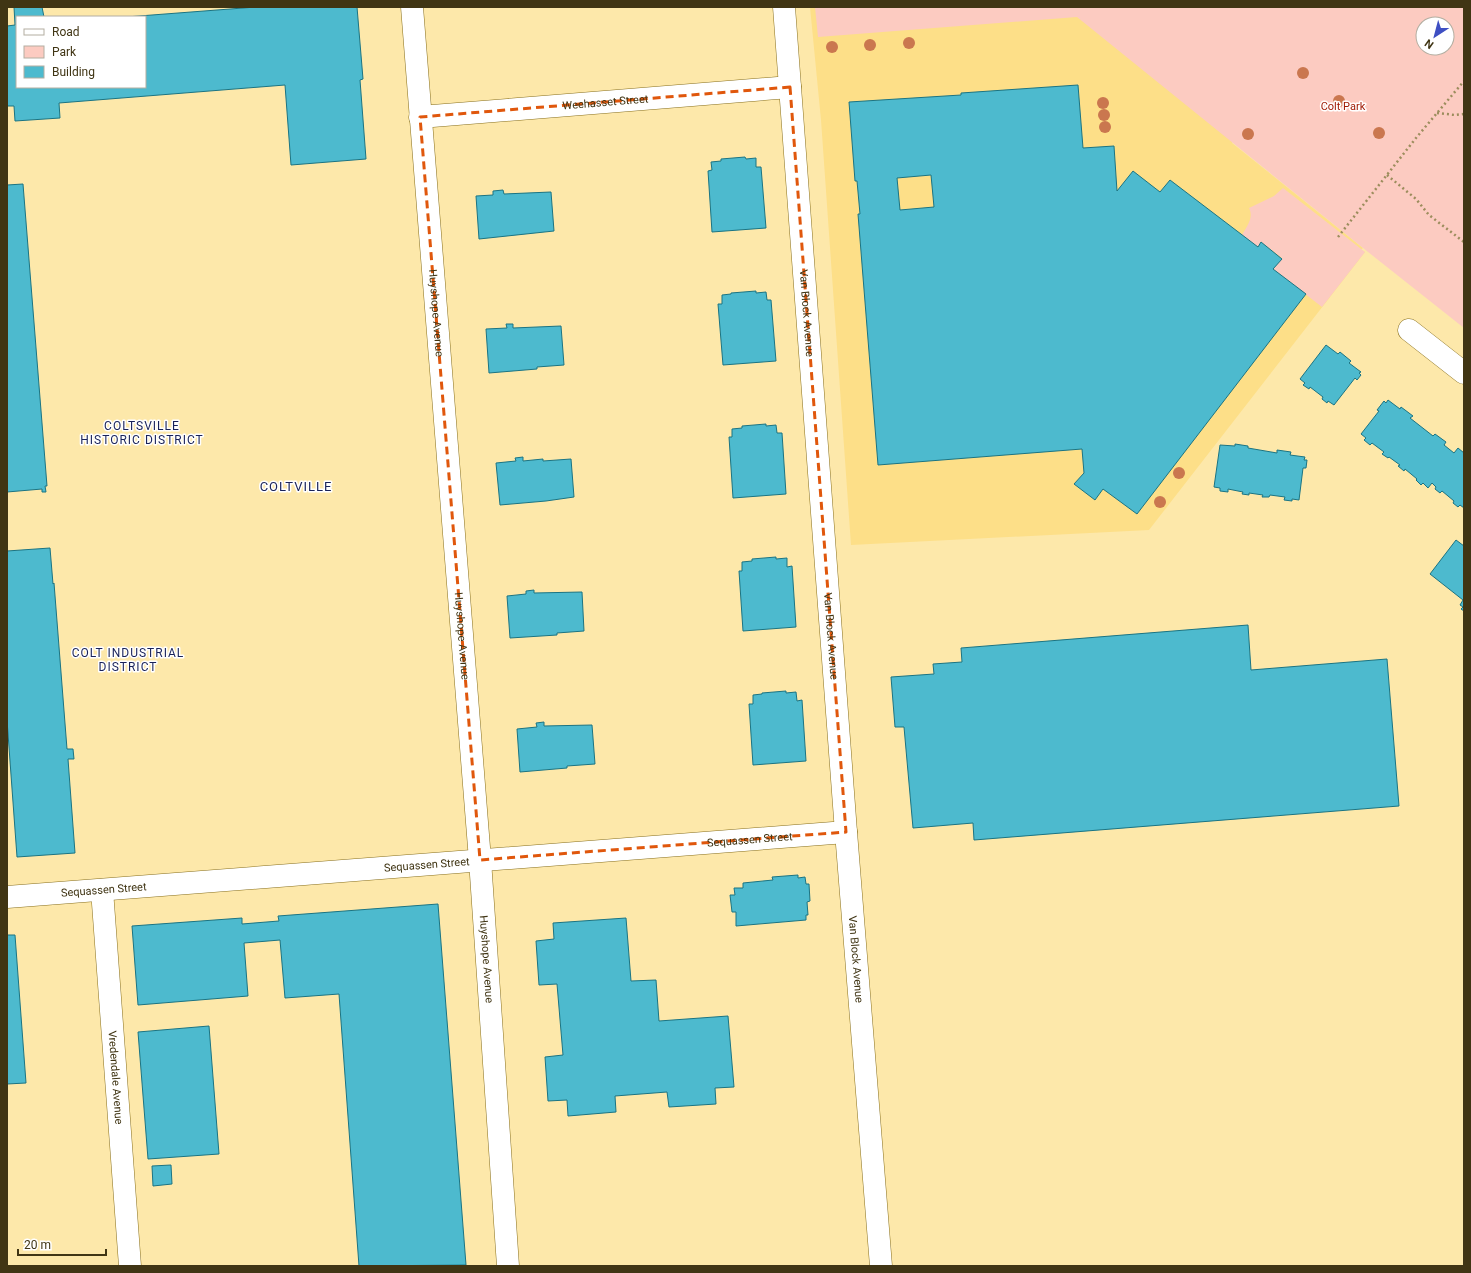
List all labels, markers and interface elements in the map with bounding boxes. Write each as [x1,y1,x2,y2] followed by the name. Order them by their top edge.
[16,16,146,88] legend
[1415,16,1455,56] north arrow
[52,25,80,39] text: Road
[1422,36,1436,51] text: N
[52,45,77,59] text: Park
[52,65,95,79] text: Building
[562,92,649,112] street label: Weehasset Street
[1321,100,1366,113] park label: Colt Park
[426,269,446,358] street label: Huyshope Avenue
[797,269,816,357] street label: Van Block Avenue
[80,419,204,447] district label: COLTSVILLE HISTORIC DISTRICT
[260,479,332,494] district label: COLTVILLE
[452,592,472,681] street label: Huyshope Avenue
[821,592,841,681] street label: Van Block Avenue
[72,646,184,674] district label: COLT INDUSTRIAL DISTRICT
[707,830,793,850] street label: Sequassen Street
[384,855,470,875] street label: Sequassen Street
[60,880,147,900] street label: Sequassen Street
[477,915,496,1004] street label: Huyshope Avenue
[846,915,866,1004] street label: Van Block Avenue
[105,1030,125,1125] street label: Vredendale Avenue
[18,1231,106,1257] scale bar
[24,1238,51,1252] text: 20 m

